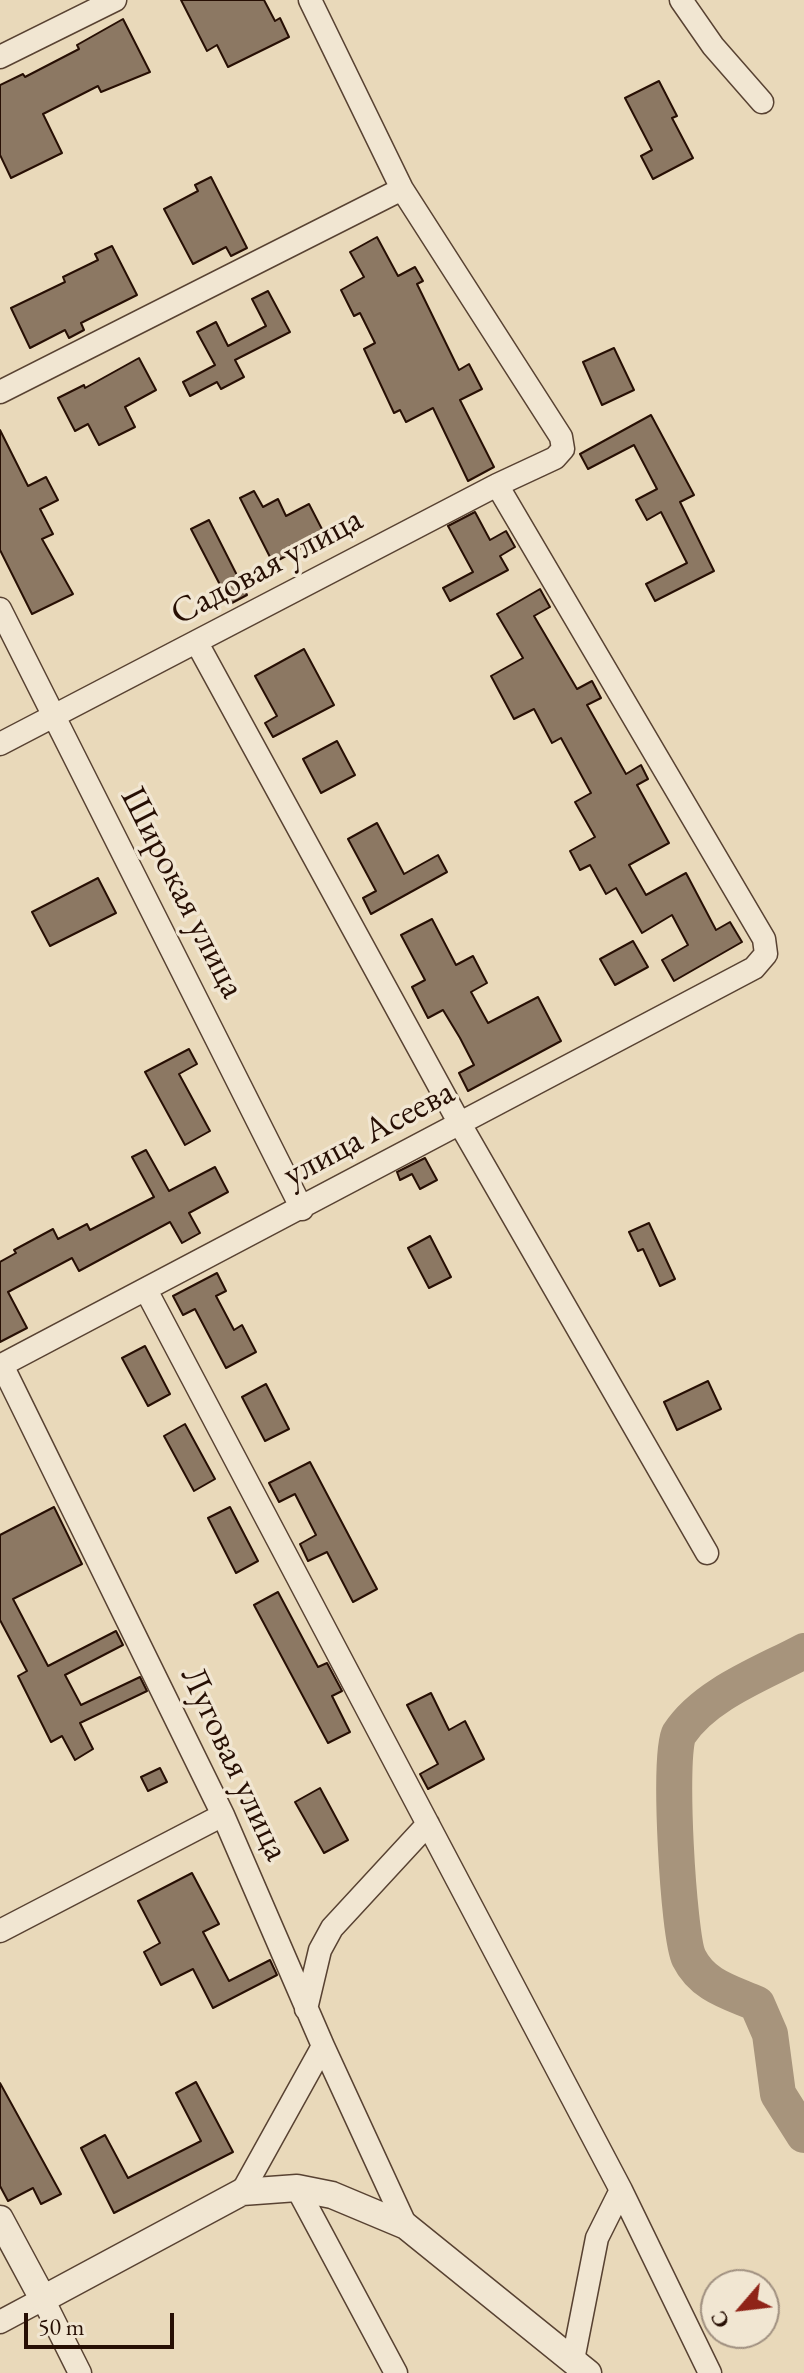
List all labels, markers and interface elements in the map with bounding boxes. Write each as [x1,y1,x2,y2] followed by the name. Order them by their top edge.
[164,498,370,636] street label: Садовая улица
[110,780,254,1006] street label: Широкая улица
[276,1071,462,1197] street label: улица Асеева
[170,1660,298,1868] street label: Луговая улица
[700,2269,780,2349] north arrow
[28,2297,178,2347] scale bar
[704,2306,737,2333] text: С
[38,2311,85,2342] text: 50 m

